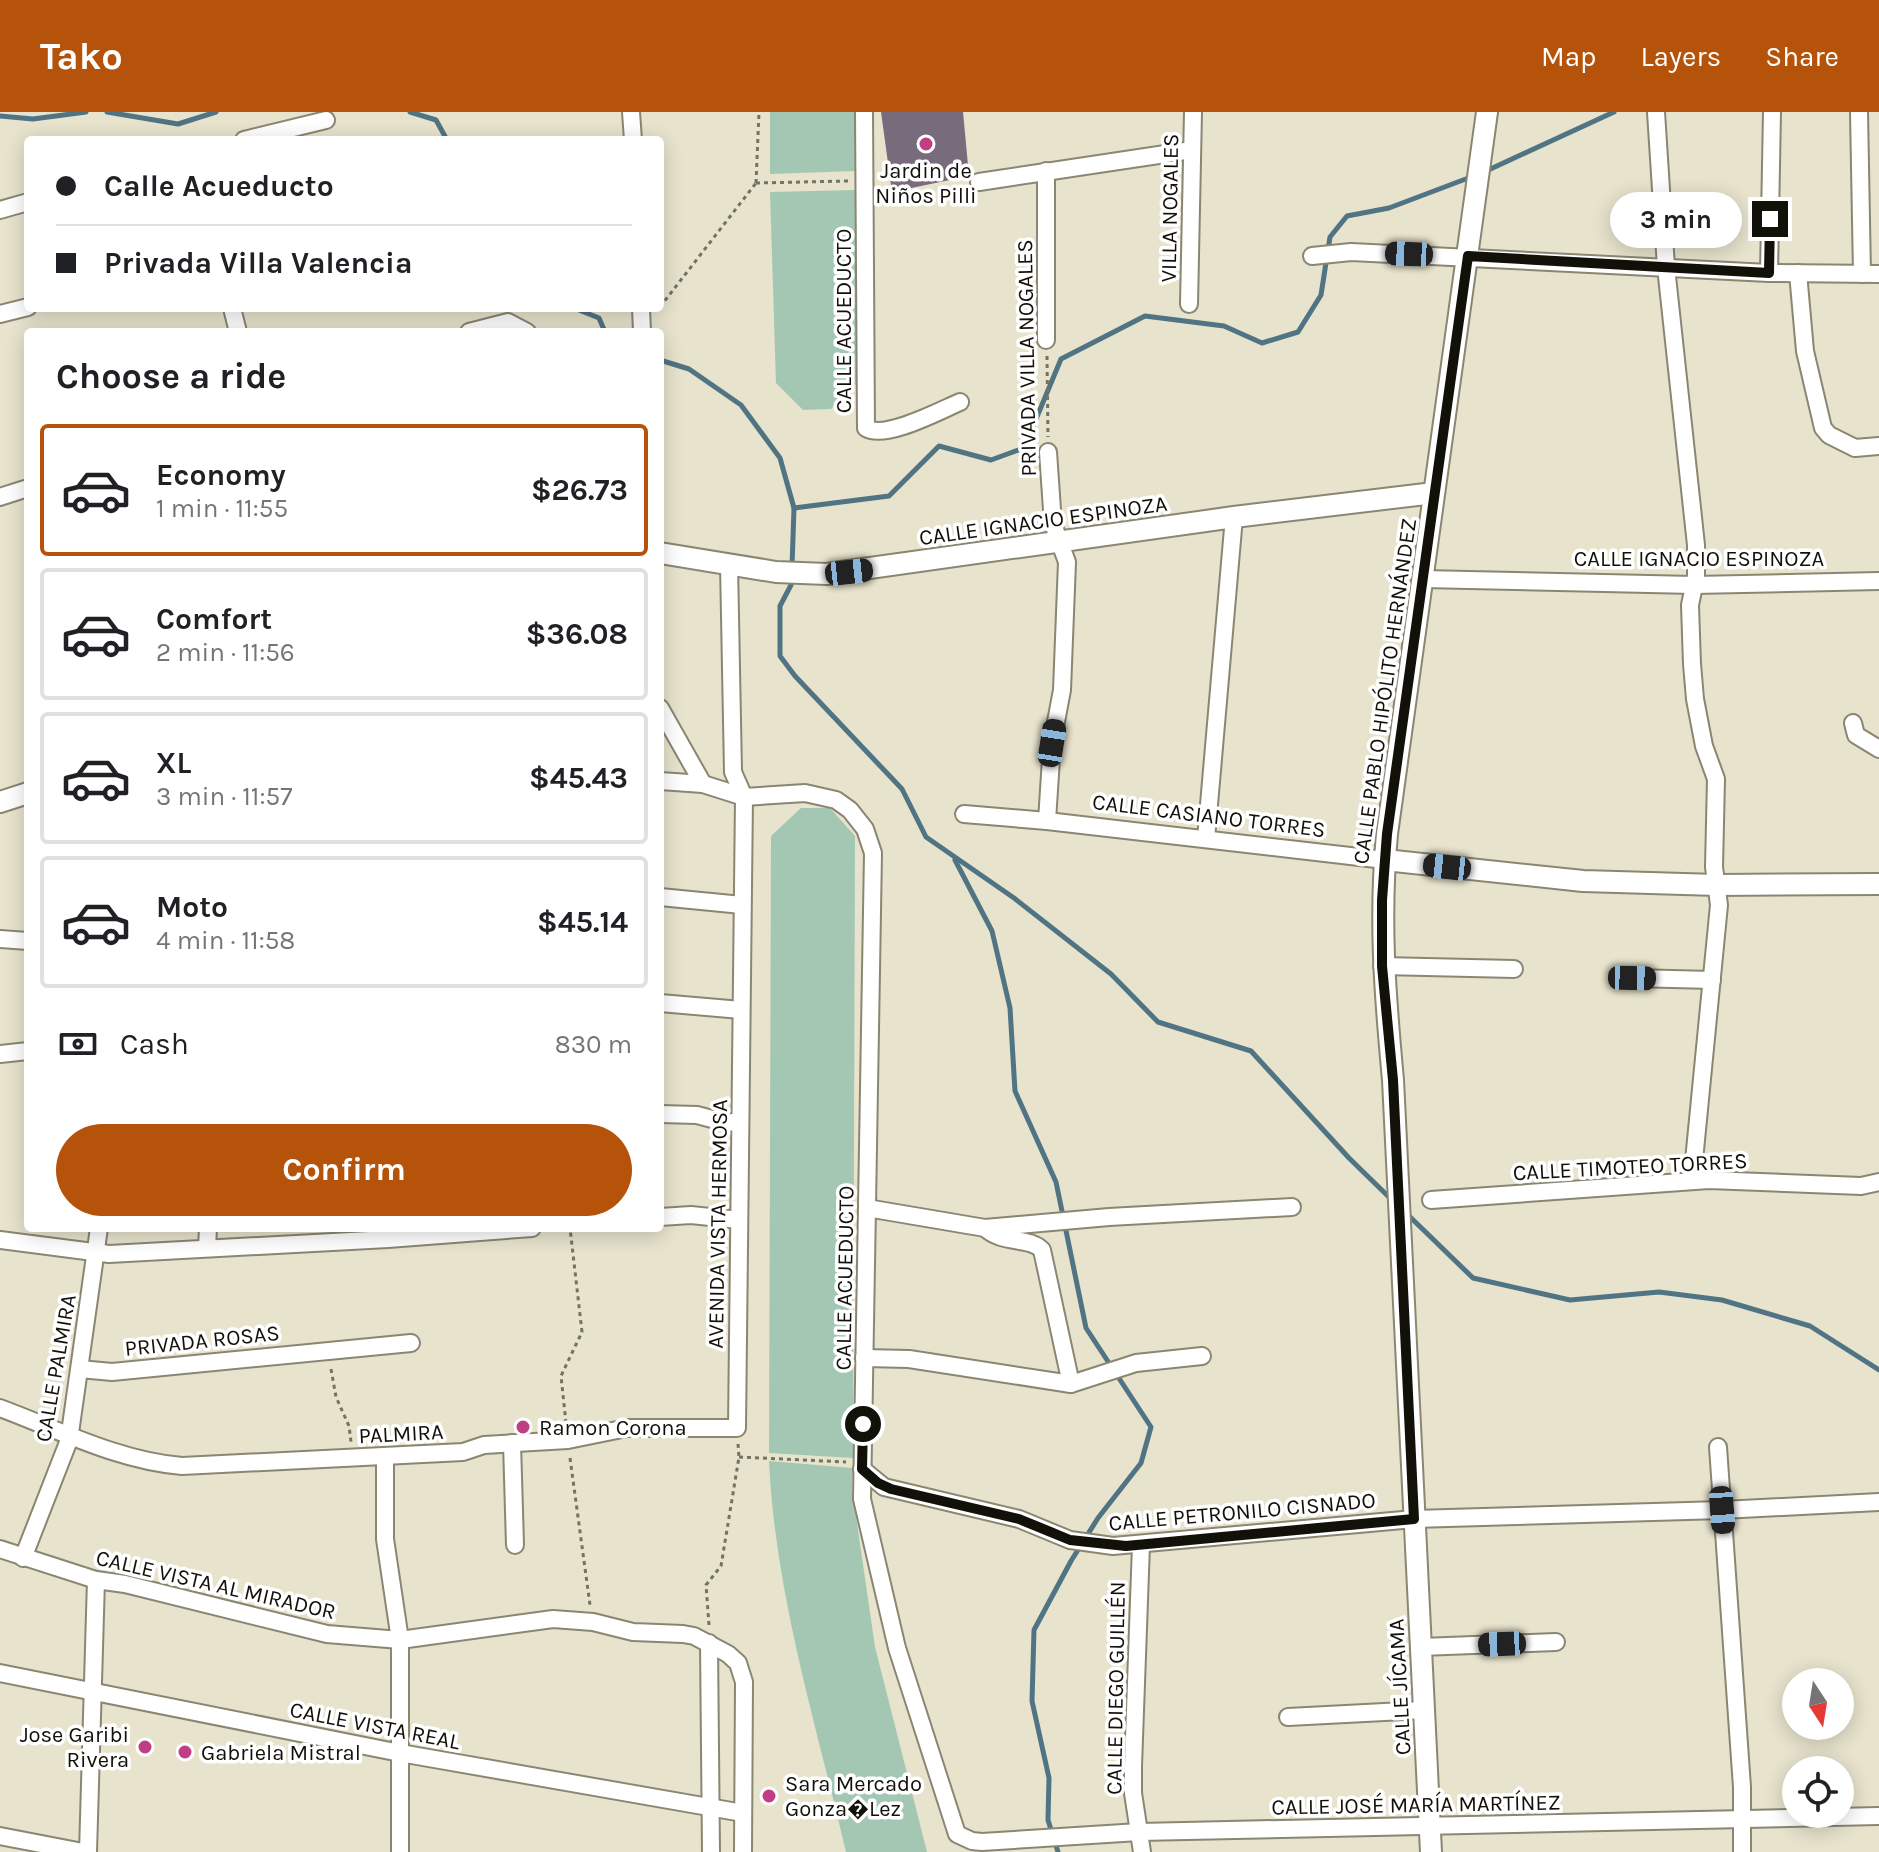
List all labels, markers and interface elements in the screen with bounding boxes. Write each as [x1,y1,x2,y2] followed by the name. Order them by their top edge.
[40,34,123,79] text: Tako
[1541,40,1596,73] text: Map
[1640,40,1721,73] text: Layers
[1765,40,1839,73] text: Share
[1156,133,1184,283] street label: VILLA NOGALES
[917,135,935,153] marker: Jardin de Niños Pilli
[875,158,977,209] place label: Jardin de Niños Pilli
[104,168,334,204] text: Calle Acueducto
[1610,191,1742,247] callout: 3 min
[1752,201,1788,237] route end
[1640,204,1712,235] text: 3 min
[831,229,857,413] street label: CALLE ACUEDUCTO
[1012,239,1042,477] street label: PRIVADA VILLA NOGALES
[1385,241,1433,267] car
[104,245,412,281] text: Privada Villa Valencia
[56,355,286,397] text: Choose a ride
[60,454,132,526] icon: car
[156,457,286,493] text: Economy
[531,472,628,508] text: $26.73
[917,491,1169,551] street label: CALLE IGNACIO ESPINOZA
[156,493,288,524] text: 1 min · 11:55
[1347,516,1422,866] street label: CALLE PABLO HIPÓLITO HERNÁNDEZ
[1574,546,1824,572] street label: CALLE IGNACIO ESPINOZA
[824,558,874,586] car
[60,598,132,670] icon: car
[156,601,272,637] text: Comfort
[526,616,628,652] text: $36.08
[156,637,295,668] text: 2 min · 11:56
[1036,717,1068,769] car
[60,742,132,814] icon: car
[156,745,191,781] text: XL
[529,760,628,796] text: $45.43
[156,781,292,812] text: 3 min · 11:57
[1091,789,1327,843] street label: CALLE CASIANO TORRES
[1422,853,1472,881] car
[60,886,132,958] icon: car
[156,889,228,925] text: Moto
[537,904,628,940] text: $45.14
[156,925,295,956] text: 4 min · 11:58
[1608,966,1656,990] car
[56,1022,100,1066] icon: cash
[120,1026,189,1062] text: Cash
[555,1029,632,1060] text: 830 m
[703,1099,733,1349] street label: AVENIDA VISTA HERMOSA
[56,1124,632,1216] button: Confirm
[1512,1148,1748,1186] street label: CALLE TIMOTEO TORRES
[830,1185,860,1371] street label: CALLE ACUEDUCTO
[30,1292,82,1444] street label: CALLE PALMIRA
[123,1320,281,1362] street label: PRIVADA ROSAS
[845,1406,881,1442] route start
[539,1415,687,1441] place label: Ramon Corona
[514,1418,532,1436] marker: Ramon Corona
[358,1419,445,1449] street label: PALMIRA
[1708,1485,1736,1535] car
[1108,1487,1377,1537] street label: CALLE PETRONILO CISNADO
[93,1545,338,1625] street label: CALLE VISTA AL MIRADOR
[1100,1581,1131,1795] street label: CALLE DIEGO GUILLÉN
[1382,1618,1417,1756] street label: CALLE JÍCAMA
[1478,1631,1526,1657] car
[1782,1668,1854,1740] north arrow
[1782,1668,1854,1828] map controls
[287,1697,463,1755] street label: CALLE VISTA REAL
[20,1722,129,1773] place label: Jose Garibi Rivera
[136,1738,154,1756] marker: Jose Garibi Rivera
[201,1740,361,1766] place label: Gabriela Mistral
[176,1743,194,1761] marker: Gabriela Mistral
[1782,1756,1854,1828] button: locate
[785,1771,922,1822] place label: Sara Mercado Gonza�Lez
[760,1787,778,1805] marker: Sara Mercado Gonza�Lez
[1271,1788,1561,1821] street label: CALLE JOSÉ MARÍA MARTÍNEZ

